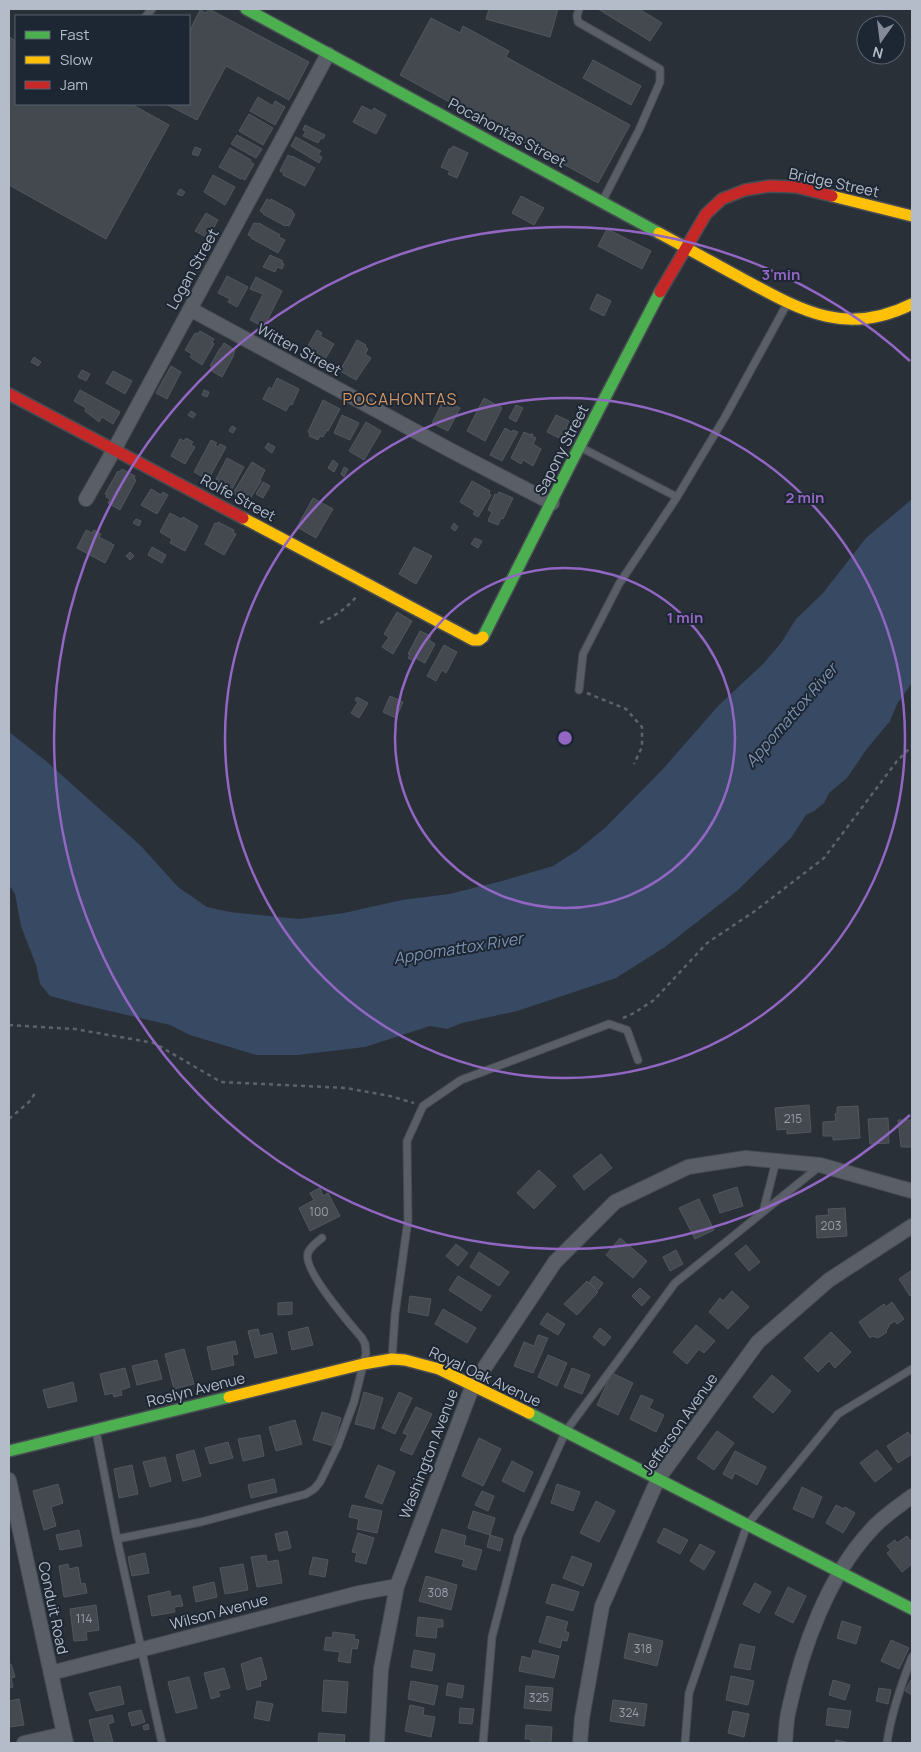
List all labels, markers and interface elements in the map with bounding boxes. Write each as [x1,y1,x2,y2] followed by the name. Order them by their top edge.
[15,15,190,105] legend
[856,15,906,65] north arrow
[60,24,89,45] text: Fast
[871,43,885,64] text: N
[60,49,93,70] text: Slow
[60,74,88,95] text: Jam
[445,93,570,172] street label: Pocahontas Street
[787,163,881,202] street label: Bridge Street
[162,224,223,313] street label: Logan Street
[762,264,800,285] text: 3 min
[253,318,345,381] street label: Witten Street
[343,388,457,410] district label: POCAHONTAS
[530,401,593,499] street label: Sapony Street
[197,469,280,526] street label: Rolfe Street
[785,487,825,508] text: 2 min
[667,607,703,628] text: 1 min
[740,657,844,771] water label: Appomattox River
[556,729,574,747] centre of rings
[392,927,526,969] water label: Appomattox River
[784,1110,802,1127] house number: 215
[309,1203,329,1220] house number: 100
[821,1217,841,1234] house number: 203
[426,1341,545,1412] street label: Royal Oak Avenue
[144,1367,248,1412] street label: Roslyn Avenue
[637,1369,723,1479] street label: Jefferson Avenue
[394,1386,463,1522] street label: Washington Avenue
[33,1560,74,1656] street label: Conduit Road
[428,1584,448,1601] house number: 308
[167,1588,270,1635] street label: Wilson Avenue
[76,1610,92,1627] house number: 114
[634,1640,652,1657] house number: 318
[529,1689,549,1706] house number: 325
[619,1704,639,1721] house number: 324

